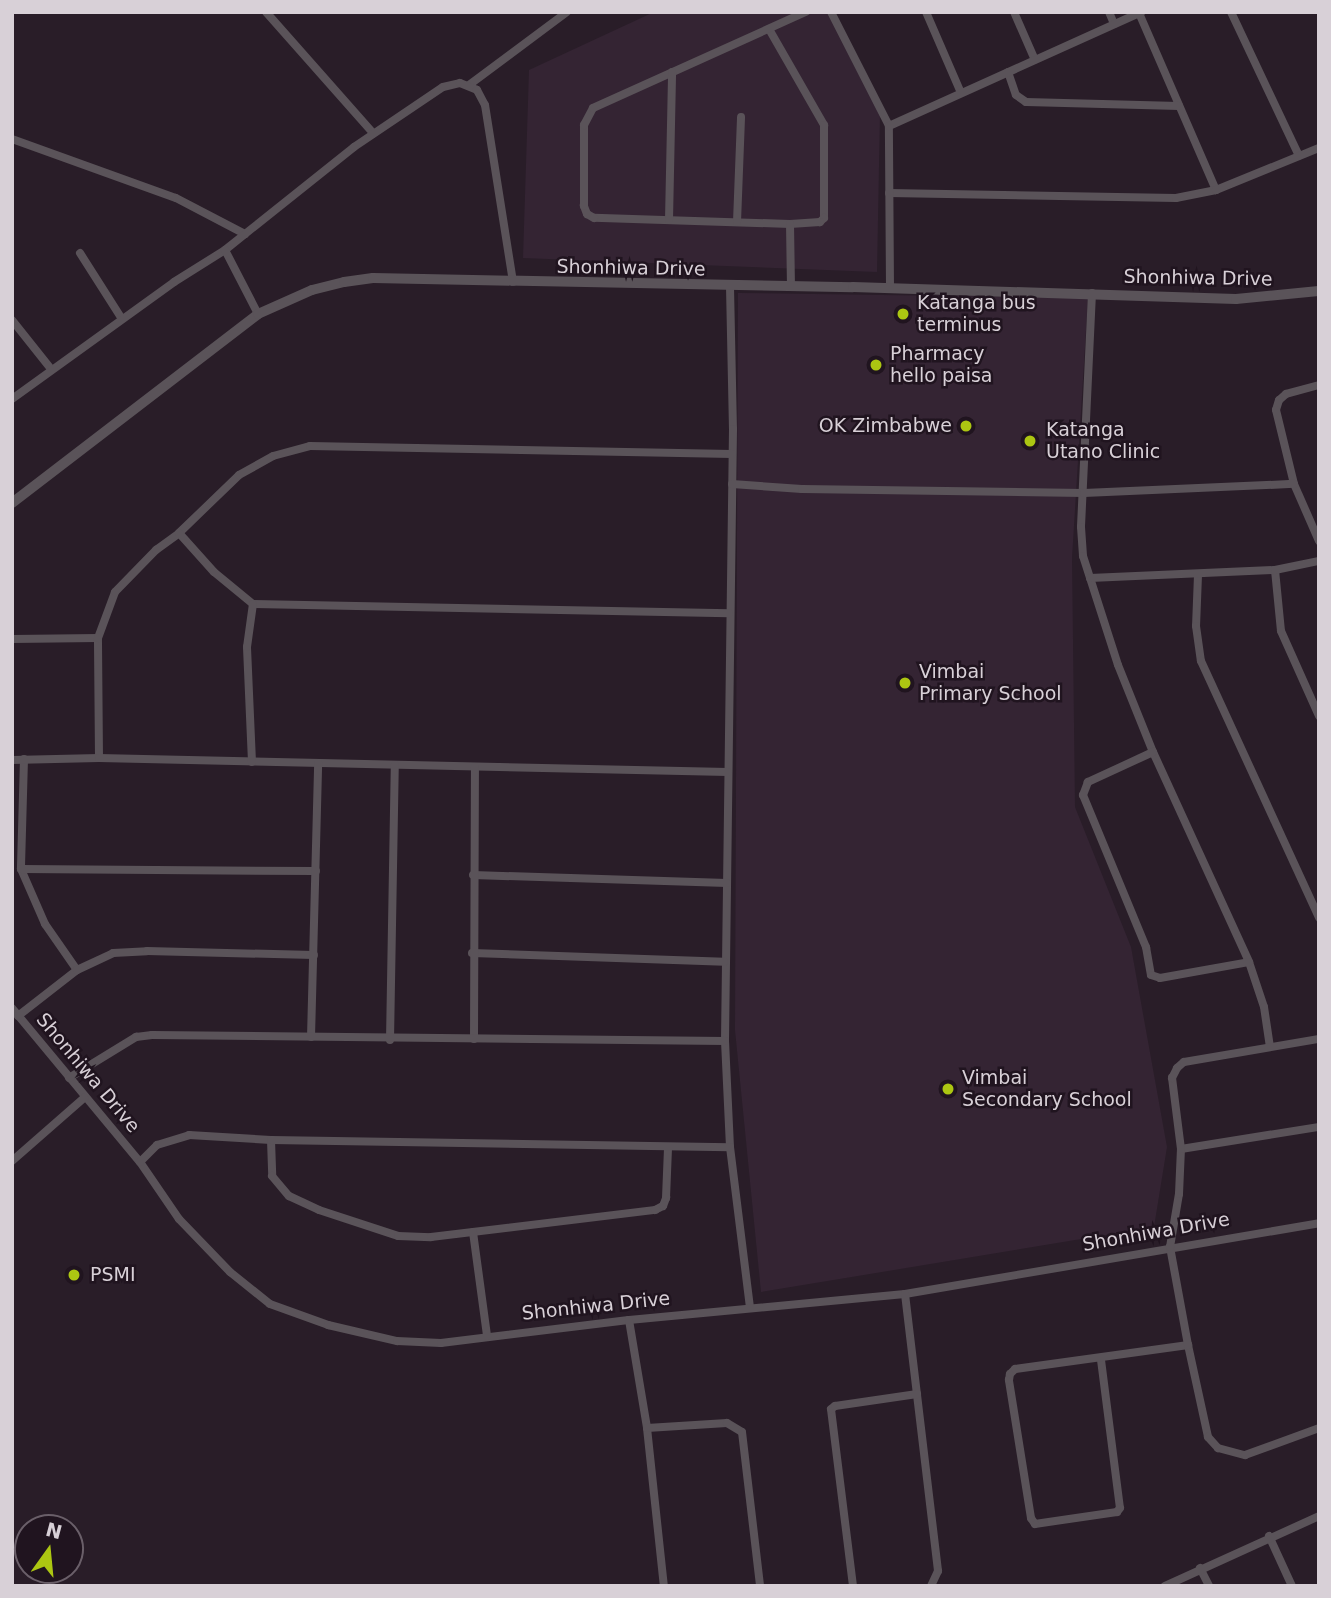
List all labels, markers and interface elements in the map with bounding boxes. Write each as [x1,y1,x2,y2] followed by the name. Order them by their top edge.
[556,255,706,281] street label: Shonhiwa Drive
[1123,265,1273,291] street label: Shonhiwa Drive
[917,292,1036,336] place label: Katanga bus terminus
[895,306,911,322] marker: Katanga bus terminus
[890,343,992,387] place label: Pharmacy hello paisa
[868,357,884,373] marker: Pharmacy hello paisa
[819,415,952,437] place label: OK Zimbabwe
[958,418,974,434] marker: OK Zimbabwe
[1046,419,1160,463] place label: Katanga Utano Clinic
[1020,431,1040,451] marker: Katanga Utano Clinic
[919,661,1062,705] place label: Vimbai Primary School
[897,675,913,691] marker: Vimbai Primary School
[31,1009,145,1137] street label: Shonhiwa Drive
[962,1067,1132,1111] place label: Vimbai Secondary School
[940,1081,956,1097] marker: Vimbai Secondary School
[1081,1208,1231,1256] street label: Shonhiwa Drive
[90,1264,136,1286] place label: PSMI
[64,1265,84,1285] marker: PSMI
[521,1287,671,1325] street label: Shonhiwa Drive
[14,1514,84,1584] north arrow
[43,1518,64,1543] text: N

